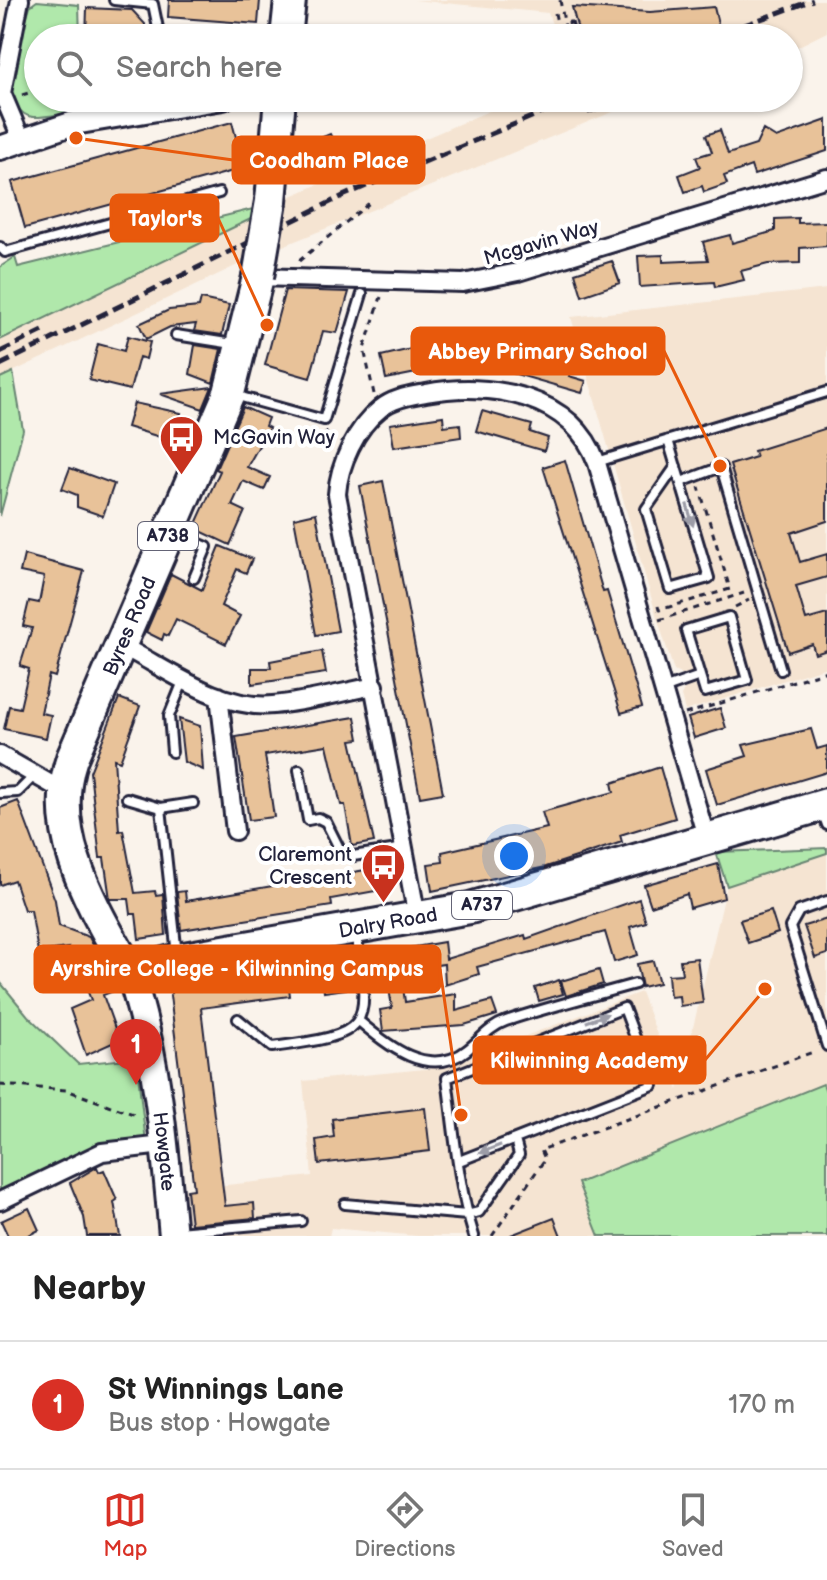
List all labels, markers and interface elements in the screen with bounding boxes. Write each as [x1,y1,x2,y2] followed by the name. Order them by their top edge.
[24,24,803,112] search box
[52,46,96,90] icon: search
[116,50,282,86] text: Search here
[233,137,424,183] callout: Coodham Place
[249,148,409,175] text: Coodham Place
[111,195,218,241] callout: Taylor's
[128,206,202,233] text: Taylor's
[481,215,602,271] street label: Mcgavin Way
[412,328,664,374] callout: Abbey Primary School
[427,339,648,366] text: Abbey Primary School
[158,413,206,476] bus stop icon: McGavin Way
[213,426,335,450] place label: McGavin Way
[684,503,697,527] one-way arrow
[138,522,198,550] road number: A738
[98,573,161,679] street label: Byres Road
[494,836,534,876] your location
[359,841,407,904] bus stop icon: Claremont Crescent
[258,843,352,890] place label: Claremont Crescent
[452,891,512,919] road number: A737
[337,903,439,944] street label: Dalry Road
[35,946,440,992] callout: Ayrshire College - Kilwinning Campus
[49,956,424,983] text: Ayrshire College - Kilwinning Campus
[585,1011,609,1024] one-way arrow
[110,1019,162,1085] pin: 1
[474,1037,705,1083] callout: Kilwinning Academy
[490,1048,688,1075] text: Kilwinning Academy
[147,1110,180,1192] street label: Howgate
[478,1143,502,1156] one-way arrow
[32,1268,146,1309] text: Nearby
[108,1372,344,1408] text: St Winnings Lane
[53,1390,63,1421] text: 1
[728,1390,795,1421] text: 170 m
[108,1408,330,1439] text: Bus stop · Howgate
[103,1488,148,1563] tab: Map
[354,1488,455,1563] tab: Directions
[662,1488,724,1563] tab: Saved

